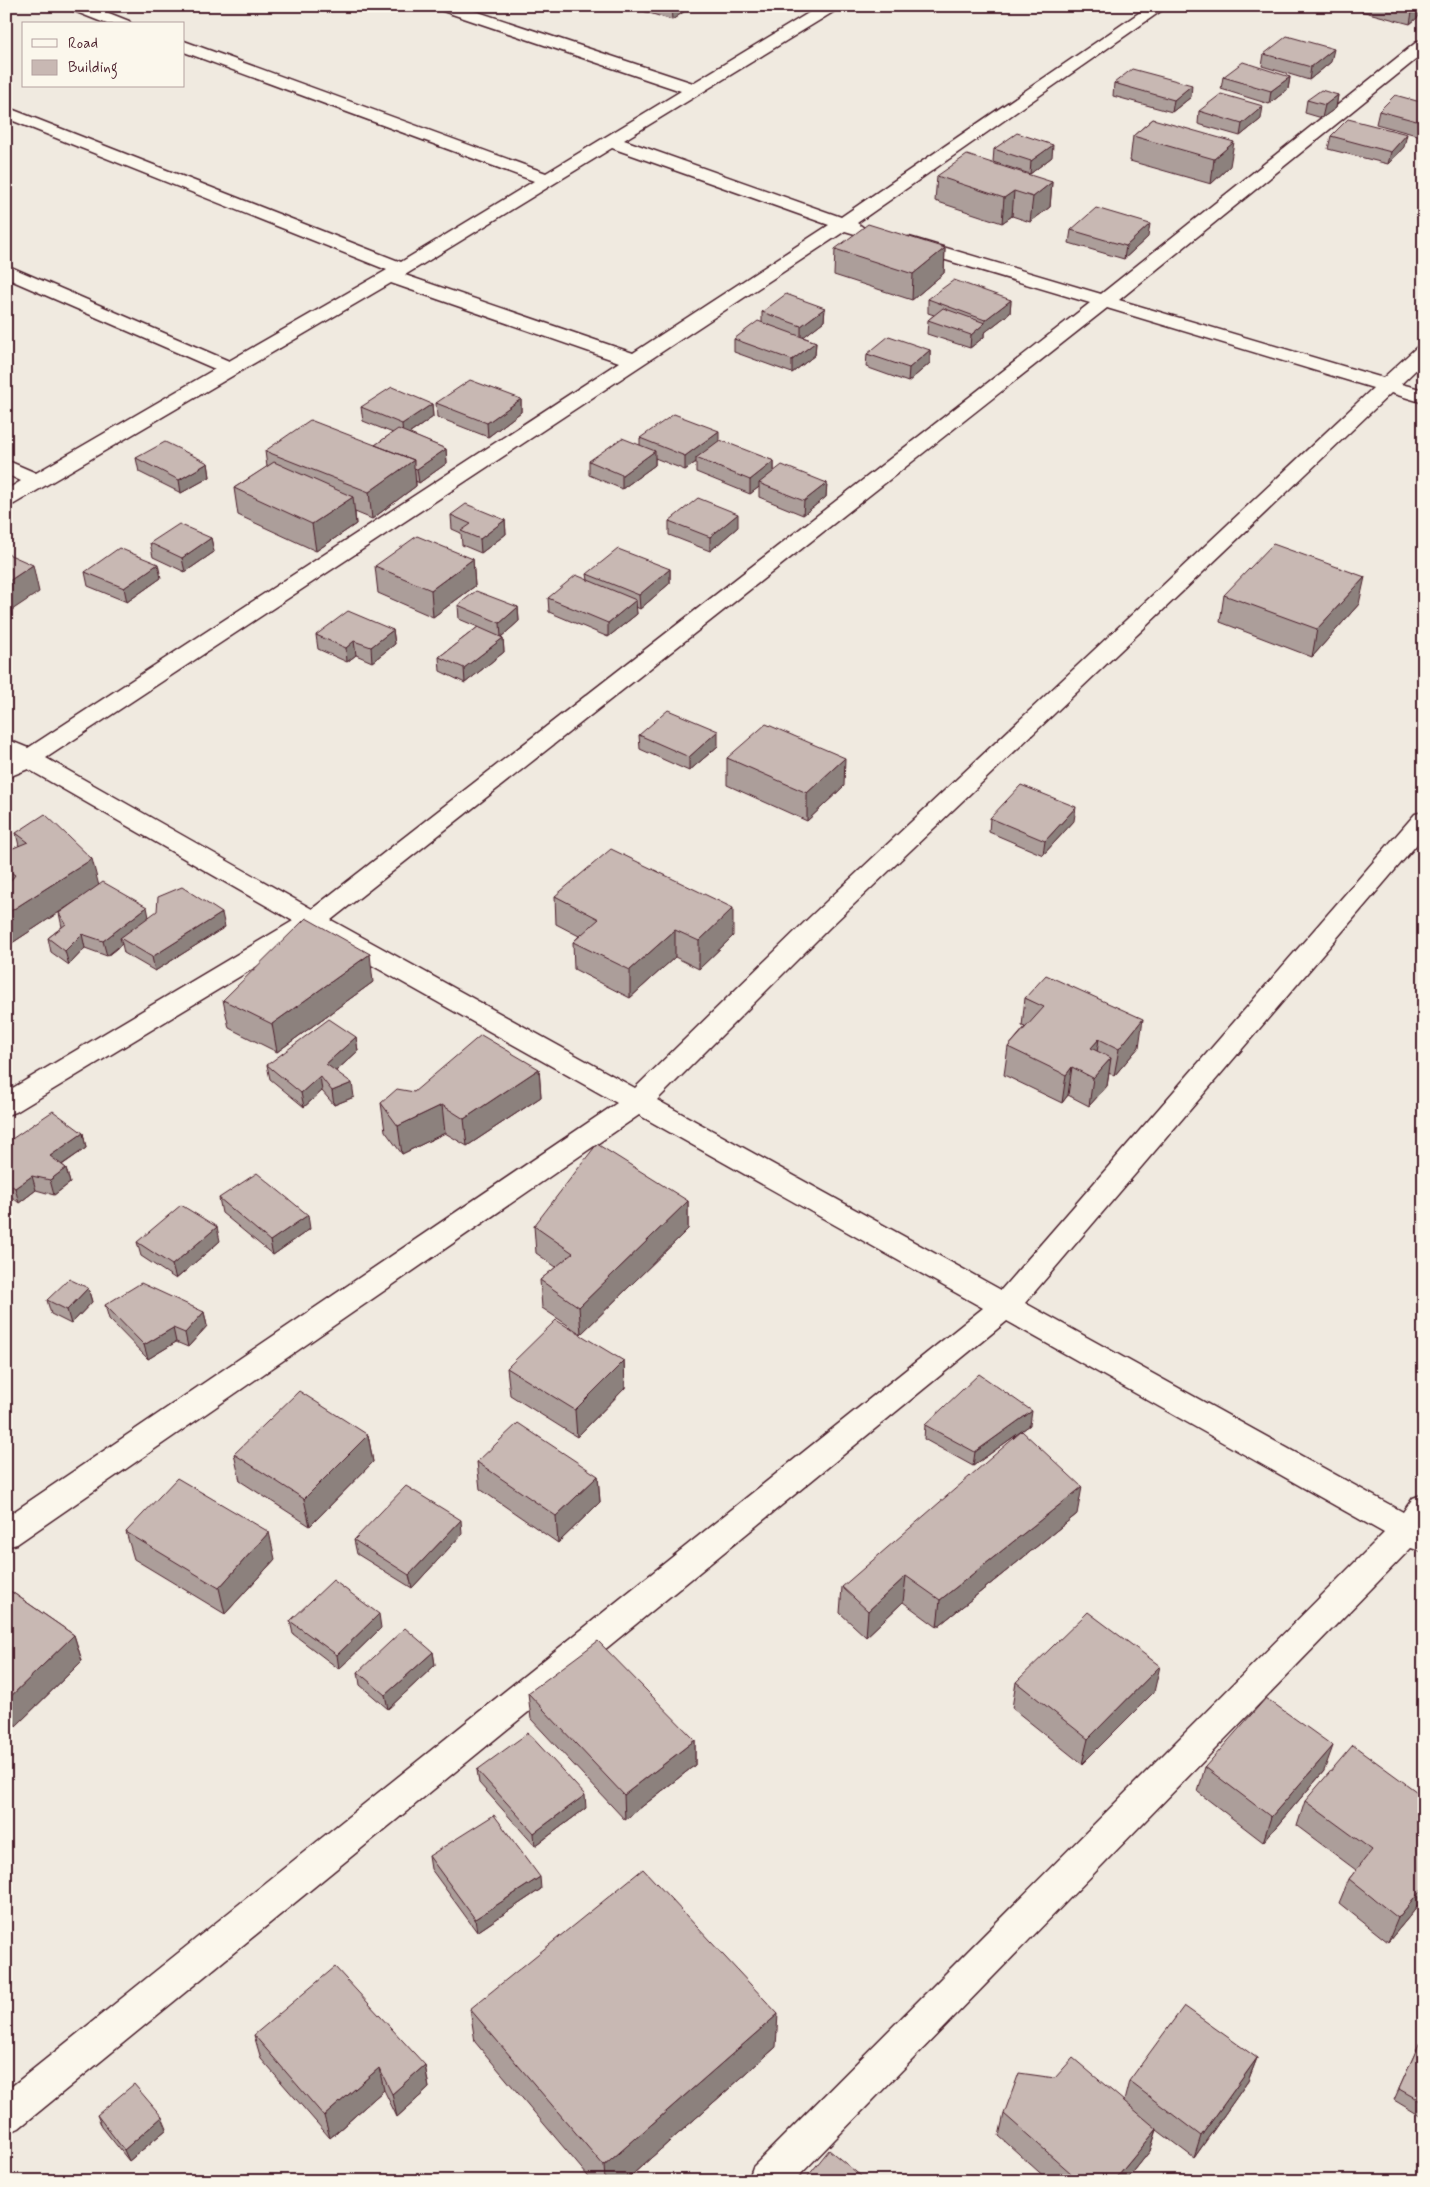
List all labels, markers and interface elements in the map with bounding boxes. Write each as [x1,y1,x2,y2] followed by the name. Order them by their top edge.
[22,22,185,88] legend
[68,34,98,54] text: Road
[68,58,118,79] text: Building

